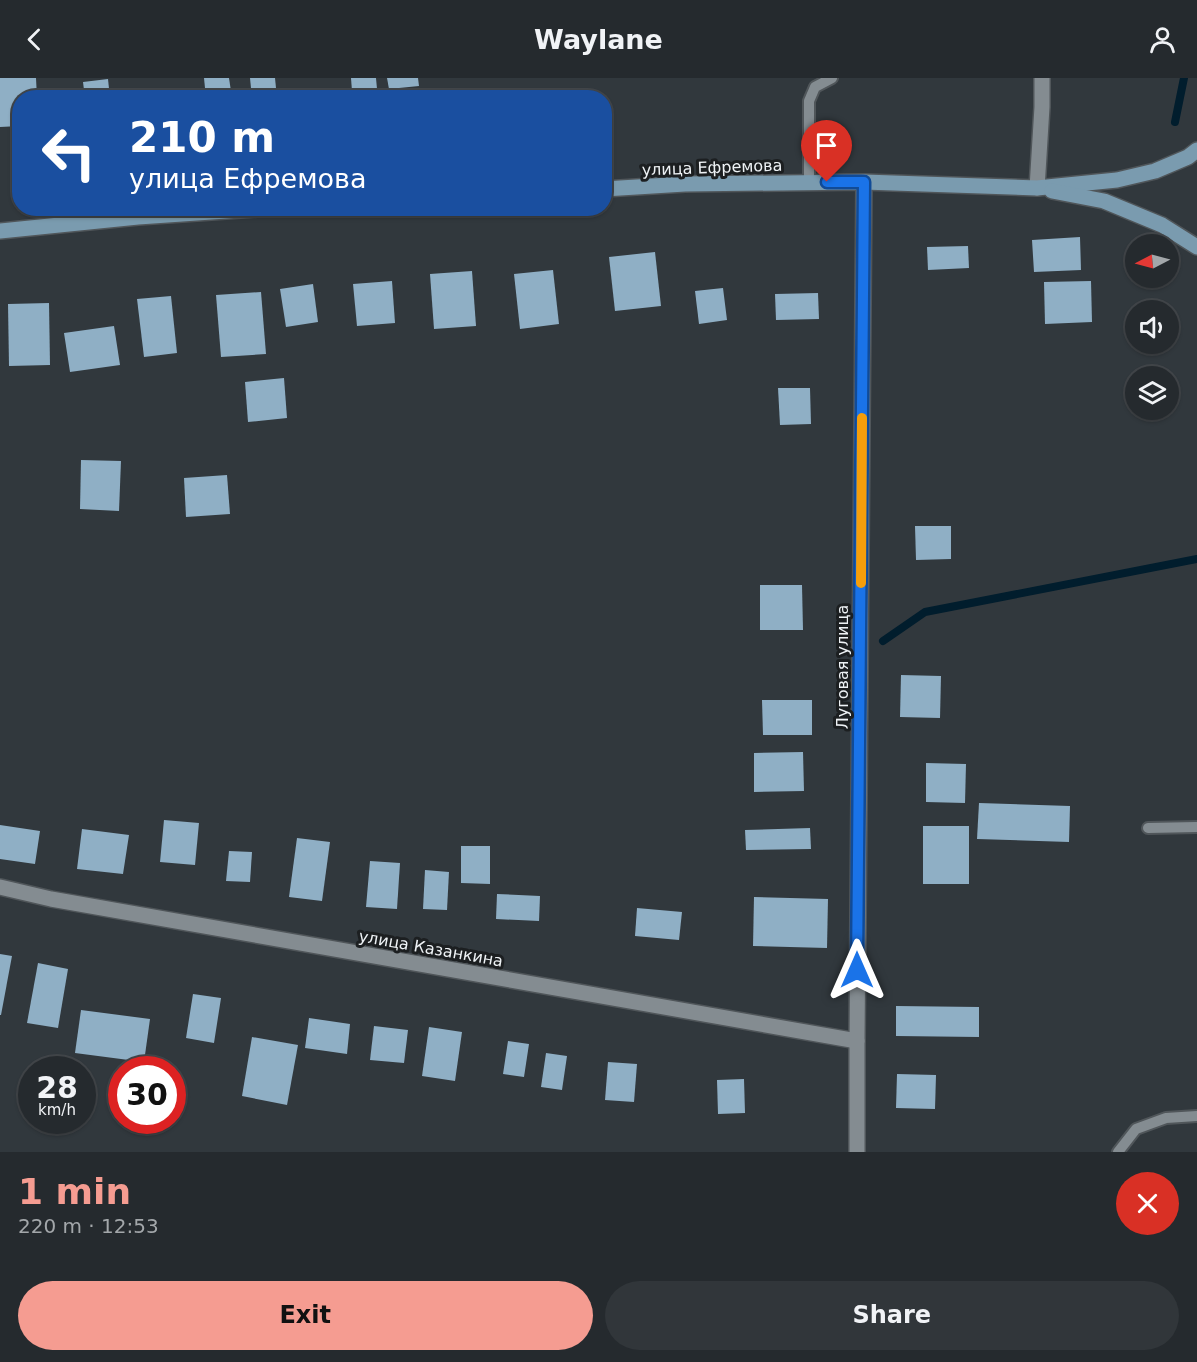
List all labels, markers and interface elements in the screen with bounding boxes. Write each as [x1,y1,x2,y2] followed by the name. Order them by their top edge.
[18,23,51,56] icon: back
[1146,23,1179,56] icon: person
[534,24,663,55] text: Waylane
[129,113,275,162] text: 210 m
[30,114,108,192] icon: left
[801,120,852,182] pin
[810,129,843,162] icon: arrive
[641,156,783,179] street label: улица Ефремова
[129,163,367,194] text: улица Ефремова
[1125,234,1179,288] north arrow
[1125,234,1179,420] map controls
[1125,300,1179,354] button: sound
[1125,366,1179,420] button: layers
[833,605,852,729] street label: Луговая улица
[357,926,505,971] street label: улица Казанкина
[825,938,889,1002] position arrow
[108,1056,186,1134] speed limit sign: 30
[36,1070,78,1105] text: 28
[38,1101,76,1119] text: km/h
[18,1171,131,1212] text: 1 min
[1116,1172,1179,1235] button: close
[18,1214,159,1238] text: 220 m · 12:53
[18,1281,593,1350] button: Exit
[605,1281,1179,1350] button: Share

